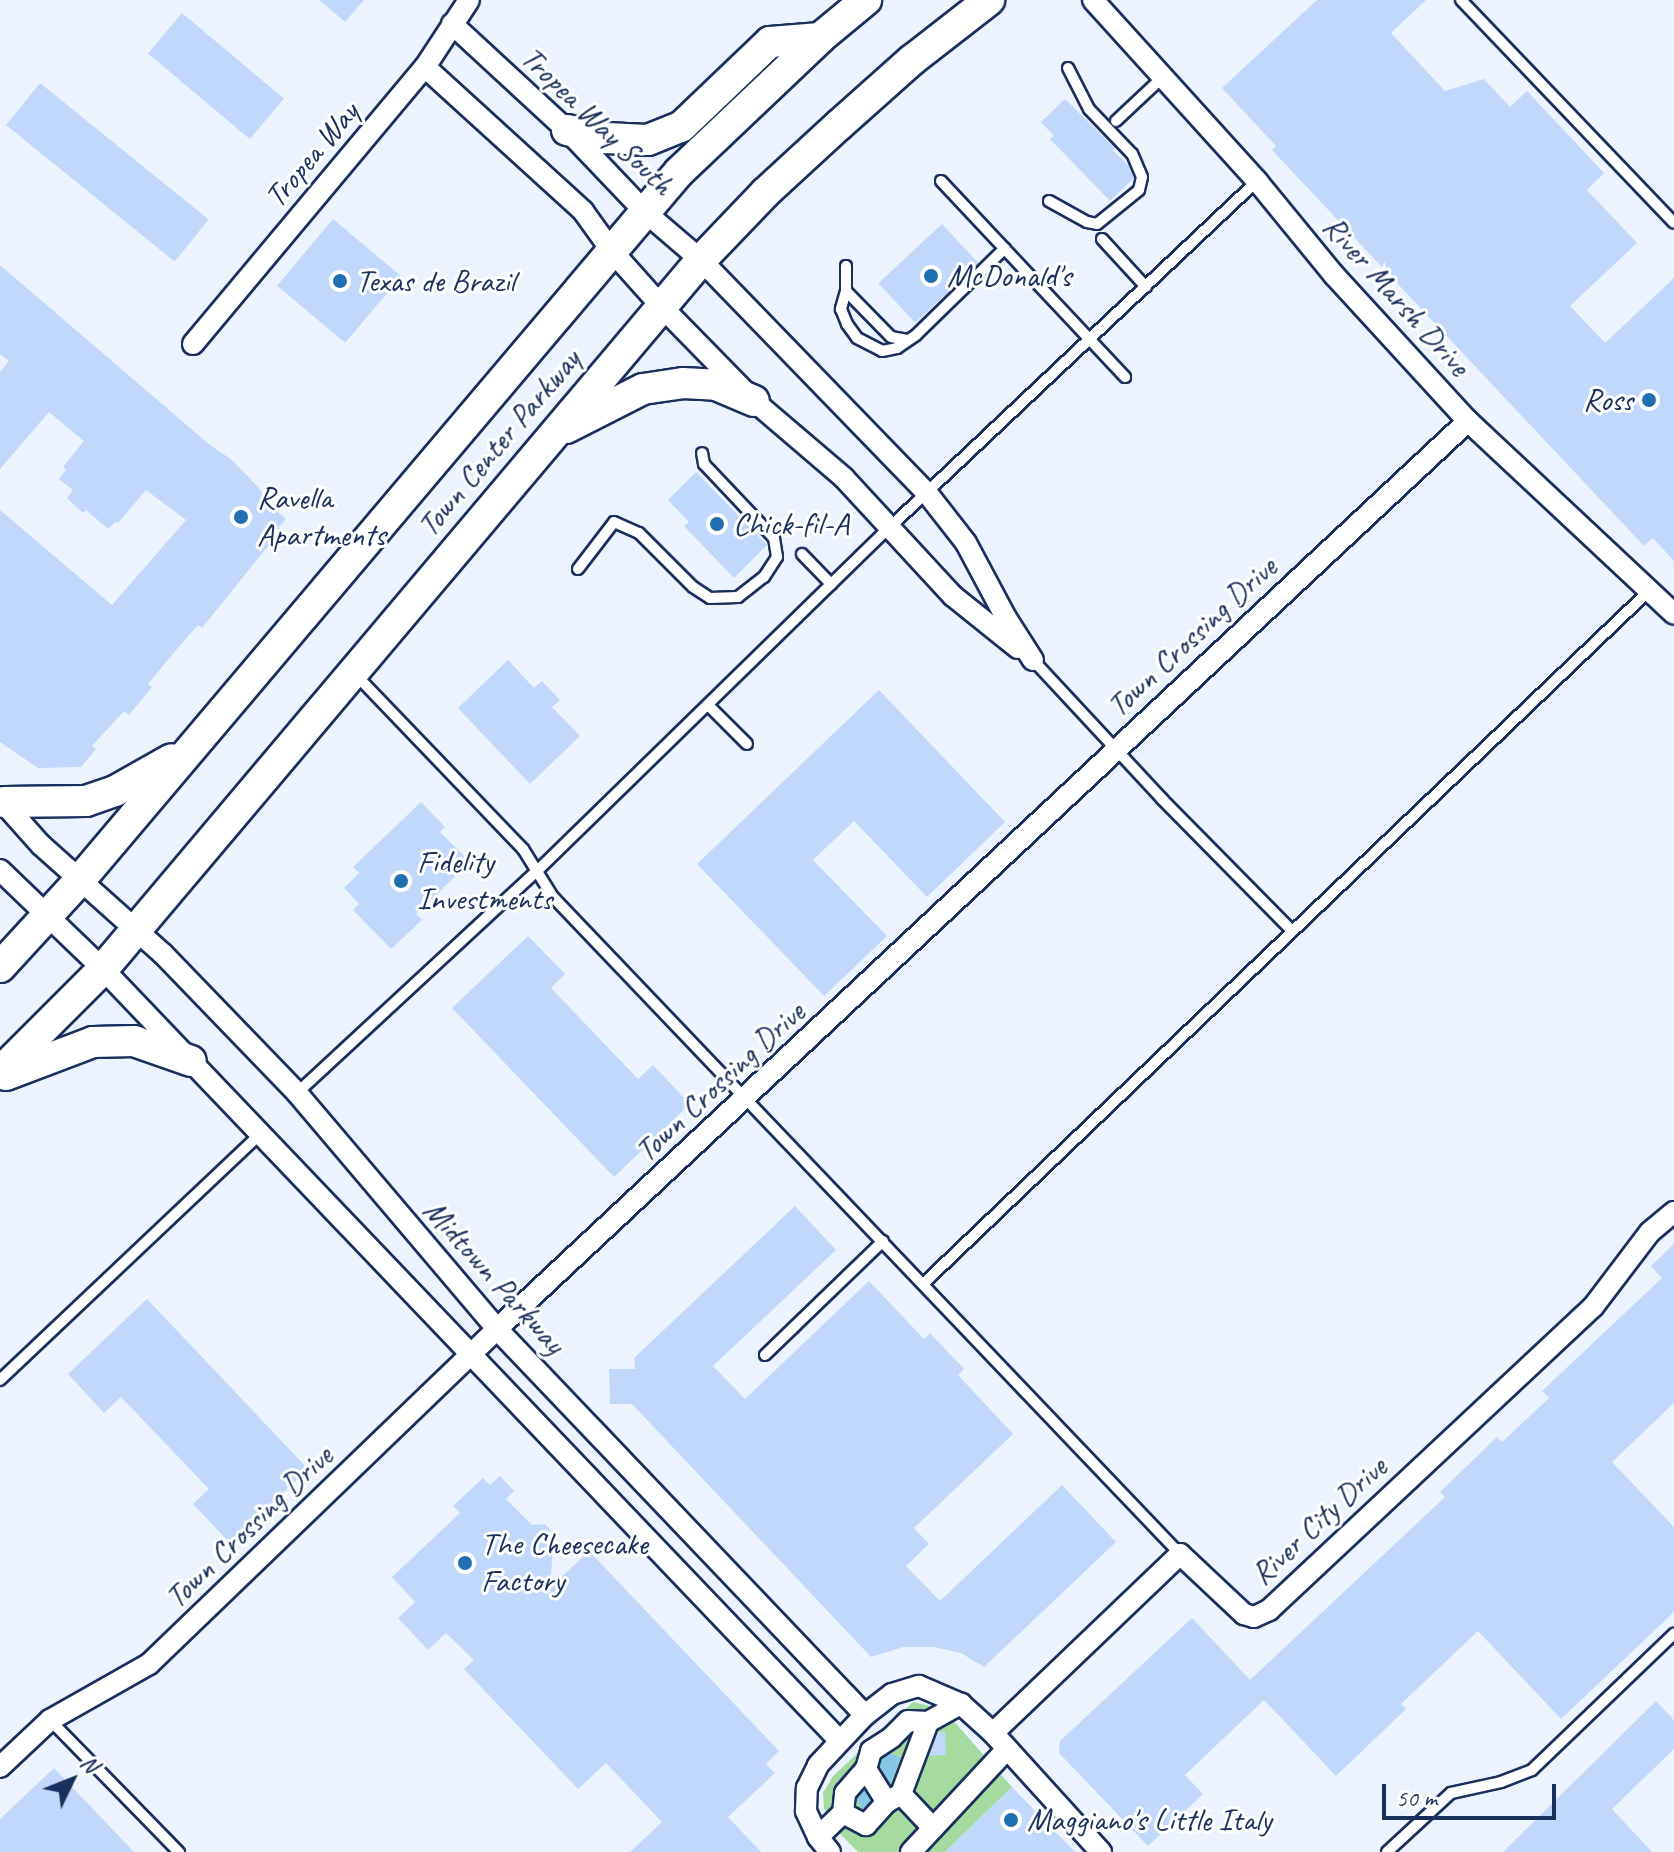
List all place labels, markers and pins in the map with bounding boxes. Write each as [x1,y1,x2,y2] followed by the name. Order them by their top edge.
[947,257,1071,295] place label: McDonald's
[356,262,515,300] place label: Texas de Brazil
[922,267,940,285] marker: McDonald's
[331,272,349,290] marker: Texas de Brazil
[1583,381,1633,419] place label: Ross
[1640,391,1658,409] marker: Ross
[257,480,385,555] place label: Ravella Apartments
[733,505,849,543] place label: Chick-fil-A
[232,508,250,526] marker: Ravella Apartments
[708,515,726,533] marker: Chick-fil-A
[417,844,552,919] place label: Fidelity Investments
[392,872,410,890] marker: Fidelity Investments
[481,1526,649,1601] place label: The Cheesecake Factory
[456,1554,474,1572] marker: The Cheesecake Factory
[1027,1801,1273,1839] place label: Maggiano's Little Italy
[1002,1811,1020,1829] marker: Maggiano's Little Italy

